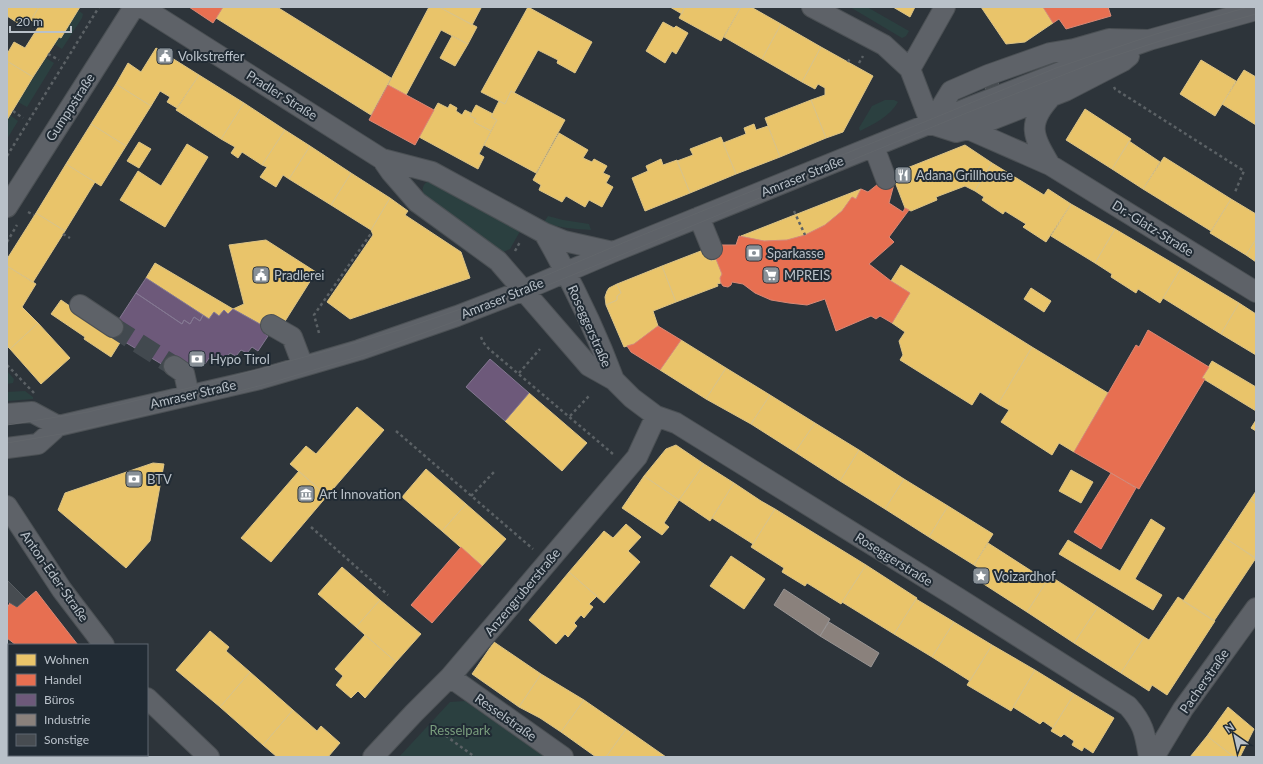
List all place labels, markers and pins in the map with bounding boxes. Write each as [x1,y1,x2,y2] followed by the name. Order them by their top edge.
[155,46,175,66] public building icon: Volkstreffer
[178,48,245,64] place label: Volkstreffer
[893,165,913,185] restaurant icon: Adana Grillhouse
[916,167,1013,183] place label: Adana Grillhouse
[744,243,764,263] bank icon: Sparkasse
[767,245,824,261] place label: Sparkasse
[251,265,271,285] public building icon: Pradlerei
[761,265,781,285] supermarket icon: MPREIS
[274,267,324,283] place label: Pradlerei
[784,267,830,283] place label: MPREIS
[187,349,207,369] bank icon: Hypo Tirol
[210,351,270,367] place label: Hypo Tirol
[124,469,144,489] bank icon: BTV
[147,471,172,487] place label: BTV
[296,484,316,504] museum icon: Art Innovation
[319,486,401,502] place label: Art Innovation
[971,566,991,586] place icon: Voizardhof
[994,568,1056,584] place label: Voizardhof

